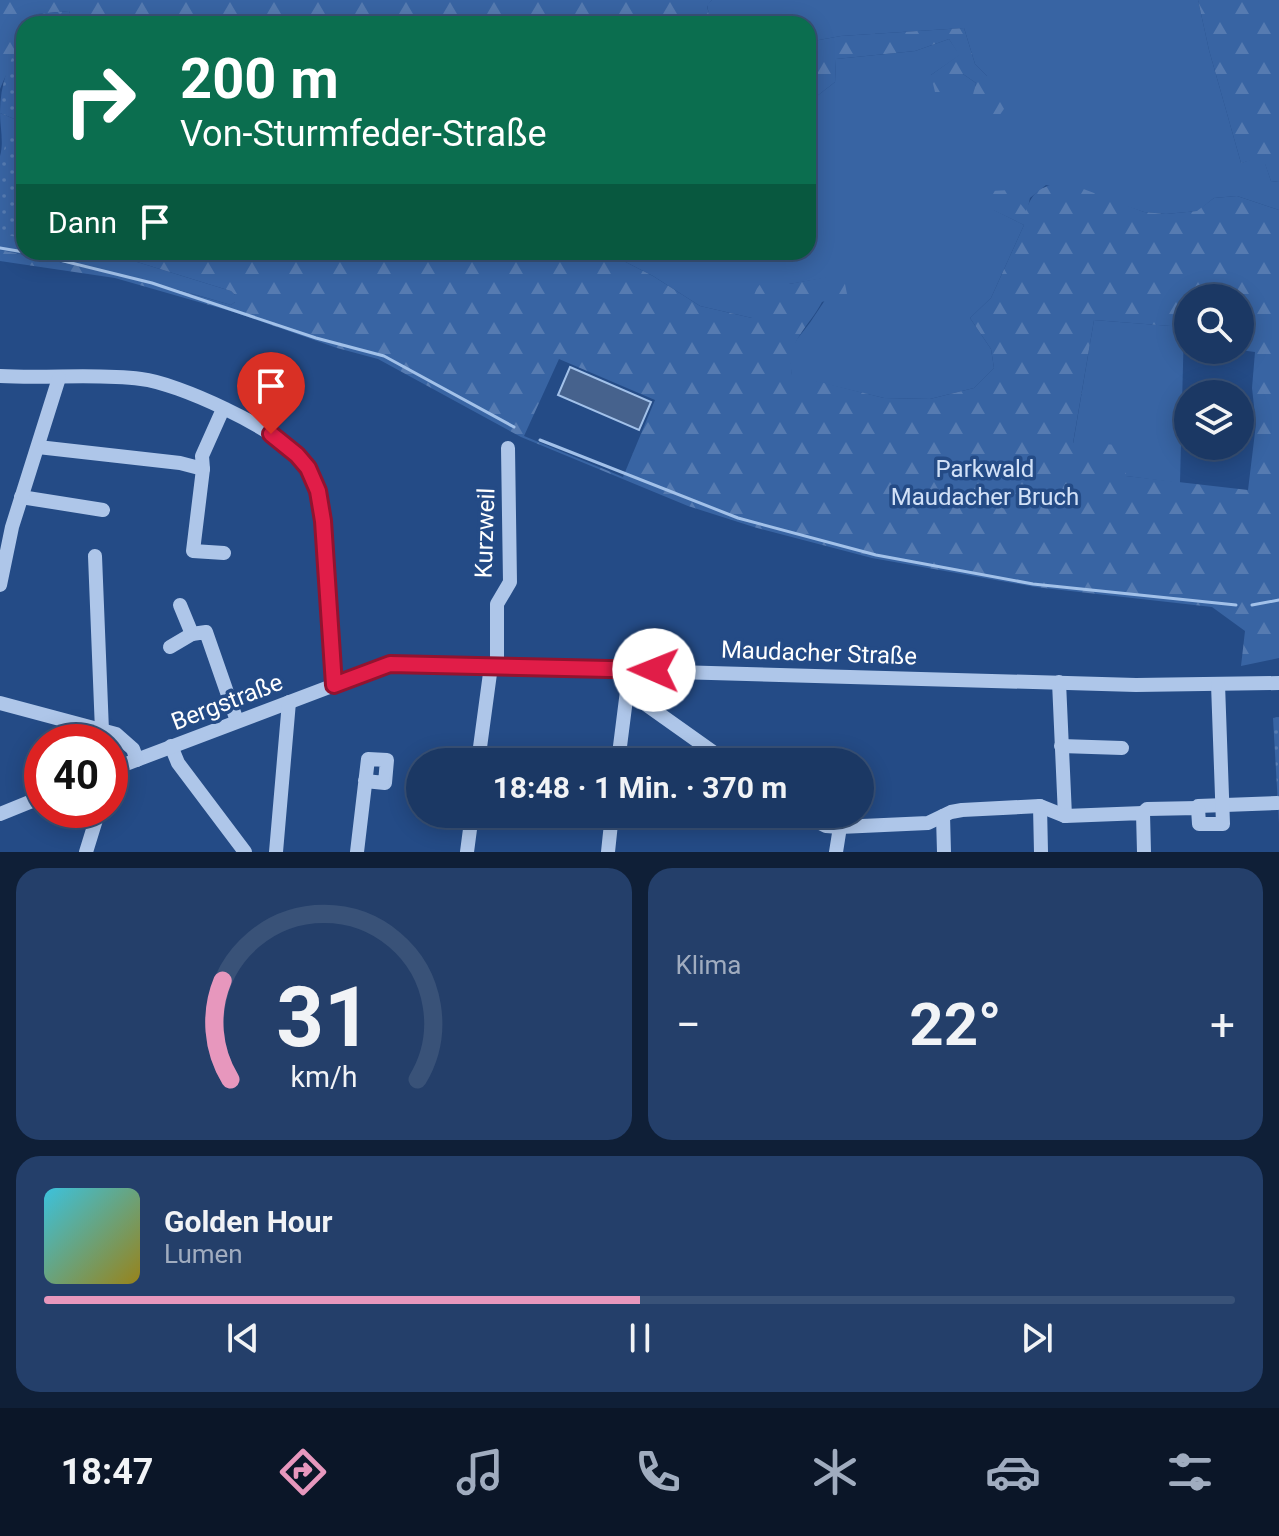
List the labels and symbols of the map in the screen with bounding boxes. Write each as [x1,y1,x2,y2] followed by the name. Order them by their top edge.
[237,352,305,434] pin
[891,455,1079,511] park label: Parkwald Maudacher Bruch
[469,487,501,579] street label: Kurzweil
[612,628,696,712] position arrow
[720,636,918,670] street label: Maudacher Straße
[167,668,287,736] street label: Bergstraße
[24,724,128,828] speed limit sign: 40

